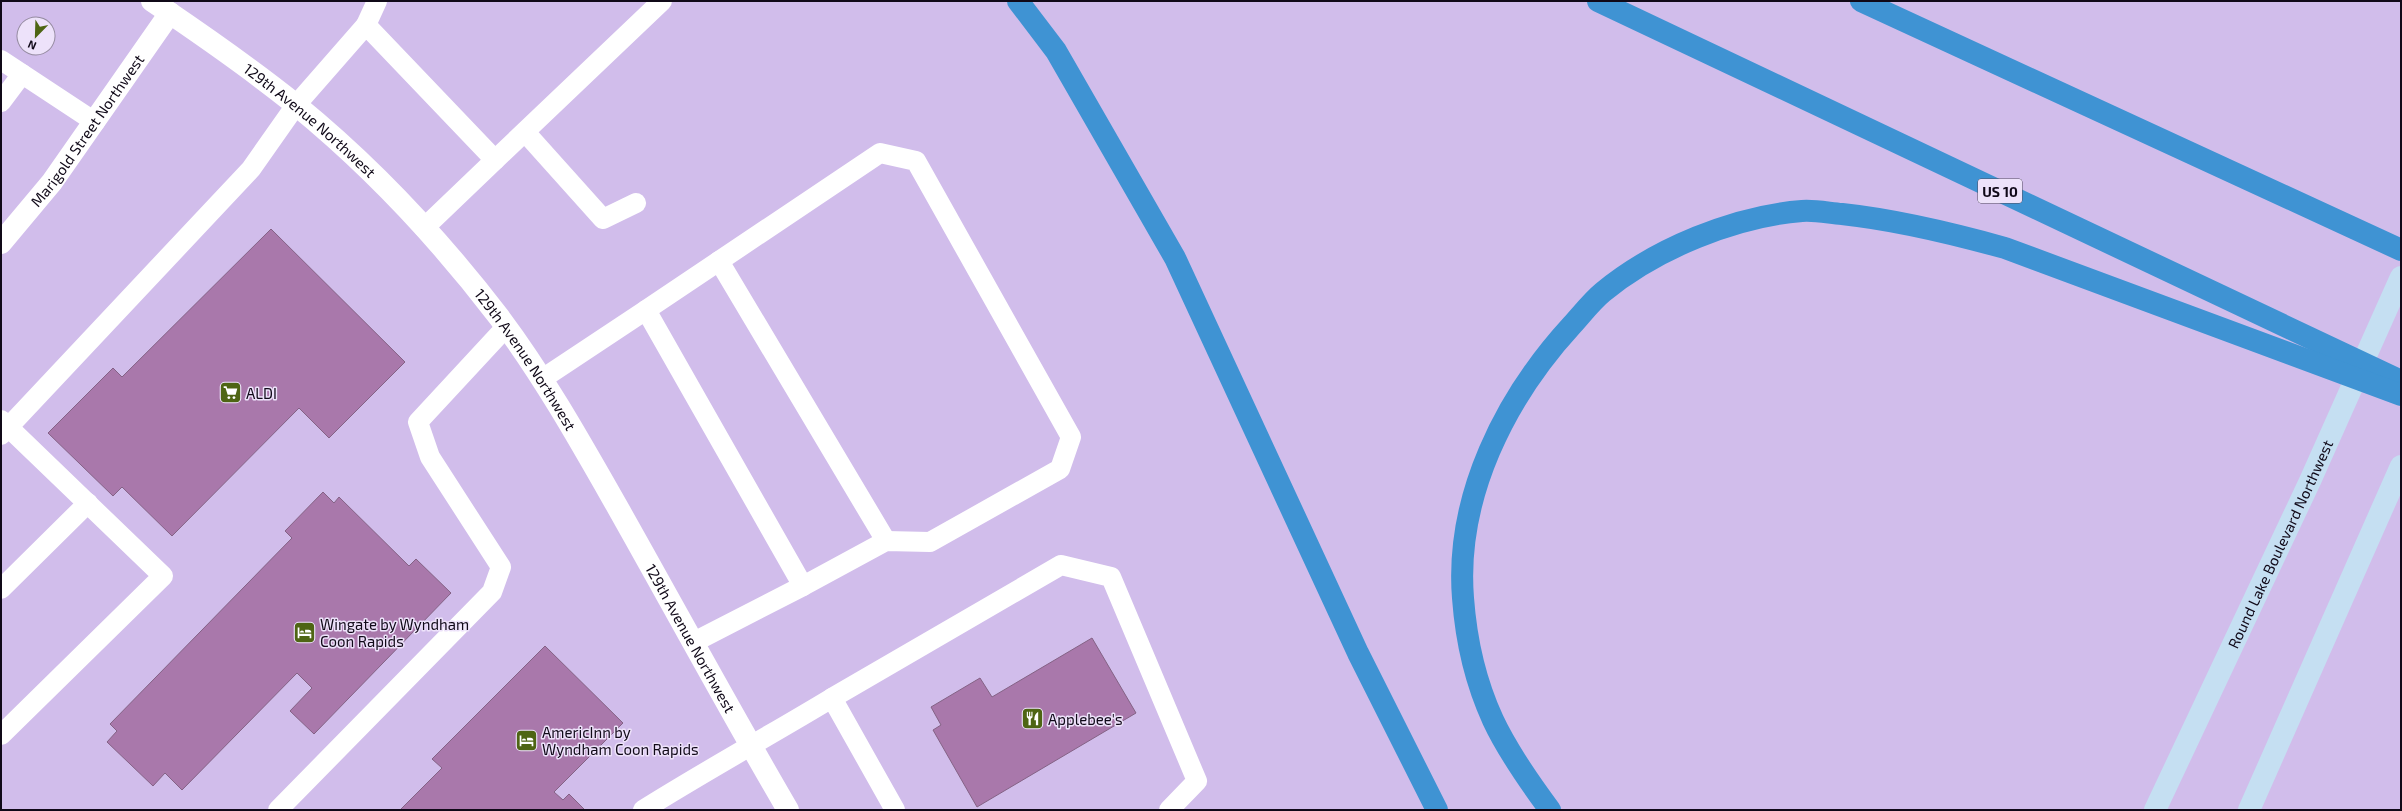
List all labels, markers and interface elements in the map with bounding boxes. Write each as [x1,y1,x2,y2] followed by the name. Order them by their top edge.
[16,16,56,56] north arrow
[26,38,38,53] text: N
[27,50,148,210] street label: Marigold Street Northwest
[240,59,380,181] street label: 129th Avenue Northwest
[1978,179,2022,203] road number: US 10
[471,285,580,434] street label: 129th Avenue Northwest
[218,380,244,406] supermarket icon: ALDI
[246,384,277,402] place label: ALDI
[2224,437,2336,651] street label: Round Lake Boulevard Northwest
[642,561,739,716] street label: 129th Avenue Northwest
[320,615,469,650] place label: Wingate by Wyndham Coon Rapids
[292,620,318,646] hotel icon: Wingate by Wyndham Coon Rapids
[1019,706,1045,732] restaurant icon: Applebee's
[1048,710,1123,728] place label: Applebee's
[542,723,699,758] place label: AmericInn by Wyndham Coon Rapids
[514,728,540,754] hotel icon: AmericInn by Wyndham Coon Rapids

